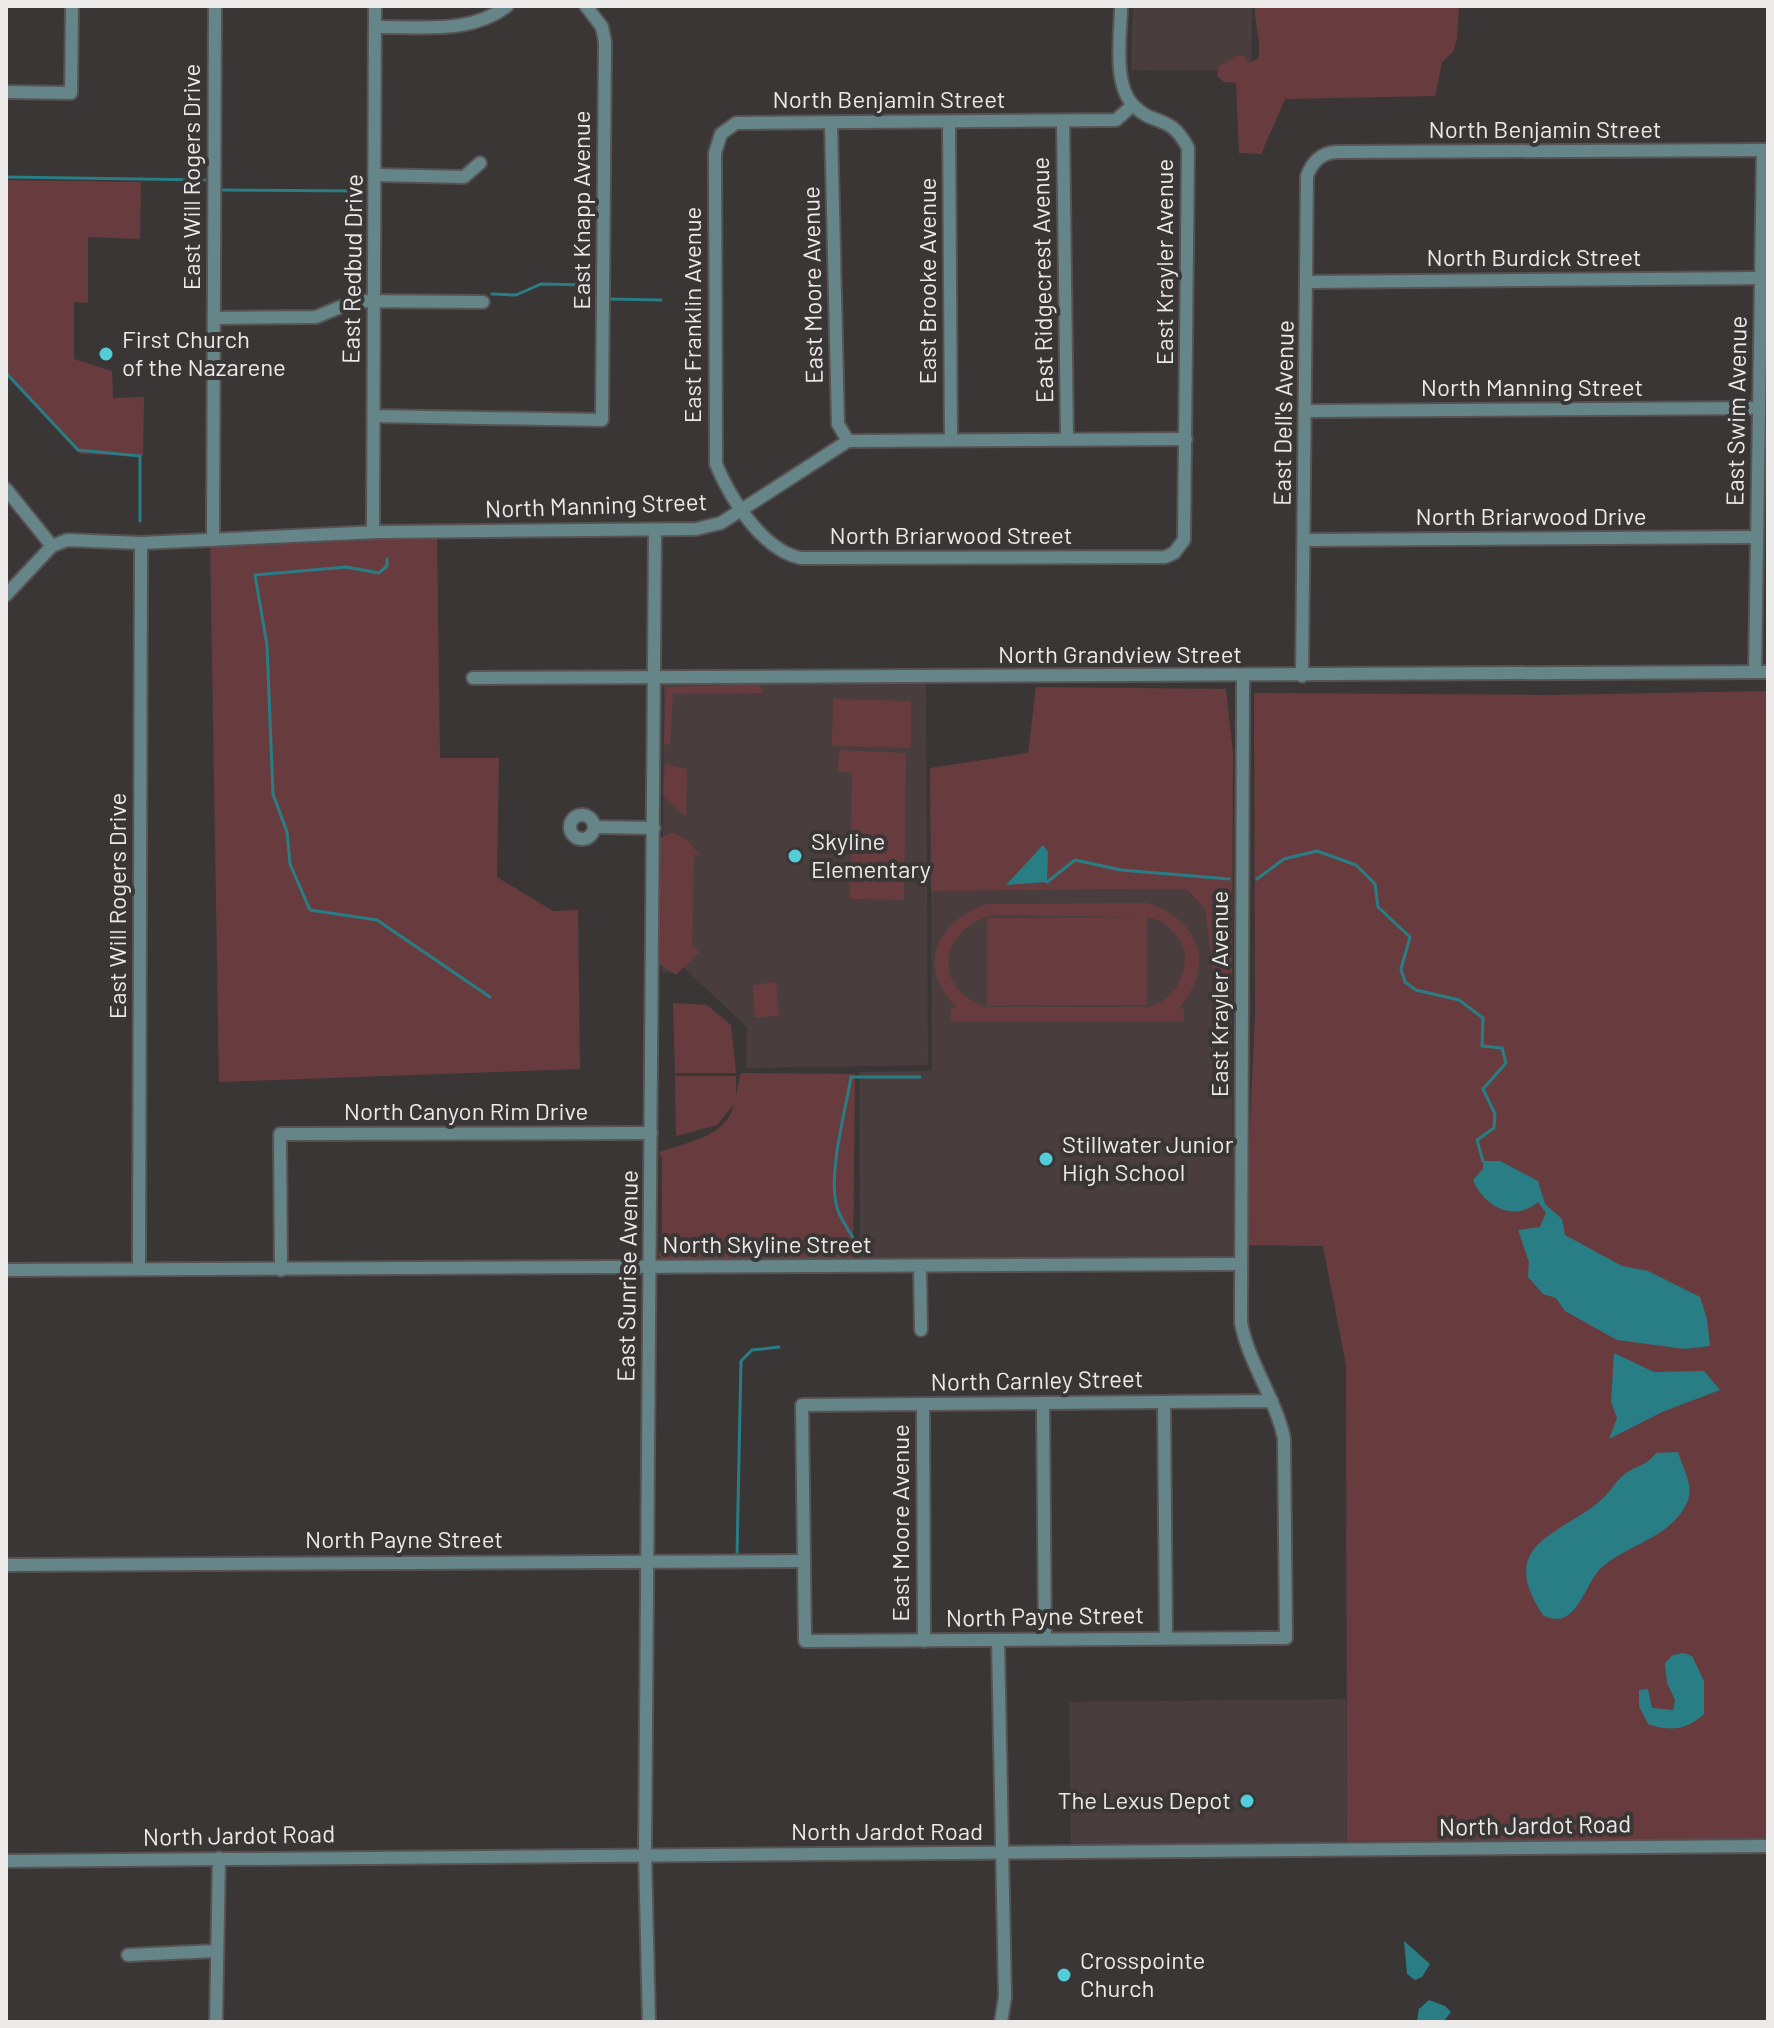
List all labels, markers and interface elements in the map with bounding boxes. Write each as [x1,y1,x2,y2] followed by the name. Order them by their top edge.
[176,64,205,290] street label: East Will Rogers Drive
[773,84,1006,113] street label: North Benjamin Street
[566,110,595,310] street label: East Knapp Avenue
[1429,114,1662,143] street label: North Benjamin Street
[1025,157,1058,403] street label: East Ridgecrest Avenue
[1149,159,1178,365] street label: East Krayler Avenue
[335,174,368,364] street label: East Redbud Drive
[912,177,941,385] street label: East Brooke Avenue
[795,186,828,384] street label: East Moore Avenue
[677,207,706,423] street label: East Franklin Avenue
[1426,242,1642,271] street label: North Burdick Street
[1719,316,1752,506] street label: East Swim Avenue
[1266,320,1299,506] street label: East Dell's Avenue
[122,324,286,381] place label: First Church of the Nazarene
[97,345,115,363] marker: First Church of the Nazarene
[1421,372,1643,401] street label: North Manning Street
[484,486,708,523] street label: North Manning Street
[1416,501,1646,530] street label: North Briarwood Drive
[830,520,1072,549] street label: North Briarwood Street
[998,639,1242,668] street label: North Grandview Street
[102,793,131,1019] street label: East Will Rogers Drive
[811,826,931,883] place label: Skyline Elementary
[786,847,804,865] marker: Skyline Elementary
[1204,891,1233,1097] street label: East Krayler Avenue
[344,1096,588,1125] street label: North Canyon Rim Drive
[1062,1129,1234,1186] place label: Stillwater Junior High School
[1037,1150,1055,1168] marker: Stillwater Junior High School
[610,1170,643,1382] street label: East Sunrise Avenue
[662,1229,872,1258] street label: North Skyline Street
[930,1363,1143,1396] street label: North Carnley Street
[885,1424,914,1622] street label: East Moore Avenue
[305,1524,503,1553] street label: North Payne Street
[946,1599,1144,1632] street label: North Payne Street
[1058,1785,1231,1814] place label: The Lexus Depot
[1238,1792,1256,1810] marker: The Lexus Depot
[1439,1808,1631,1841] street label: North Jardot Road
[791,1816,983,1845] street label: North Jardot Road
[143,1818,335,1851] street label: North Jardot Road
[1080,1945,1205,2002] place label: Crosspointe Church
[1055,1966,1073,1984] marker: Crosspointe Church

